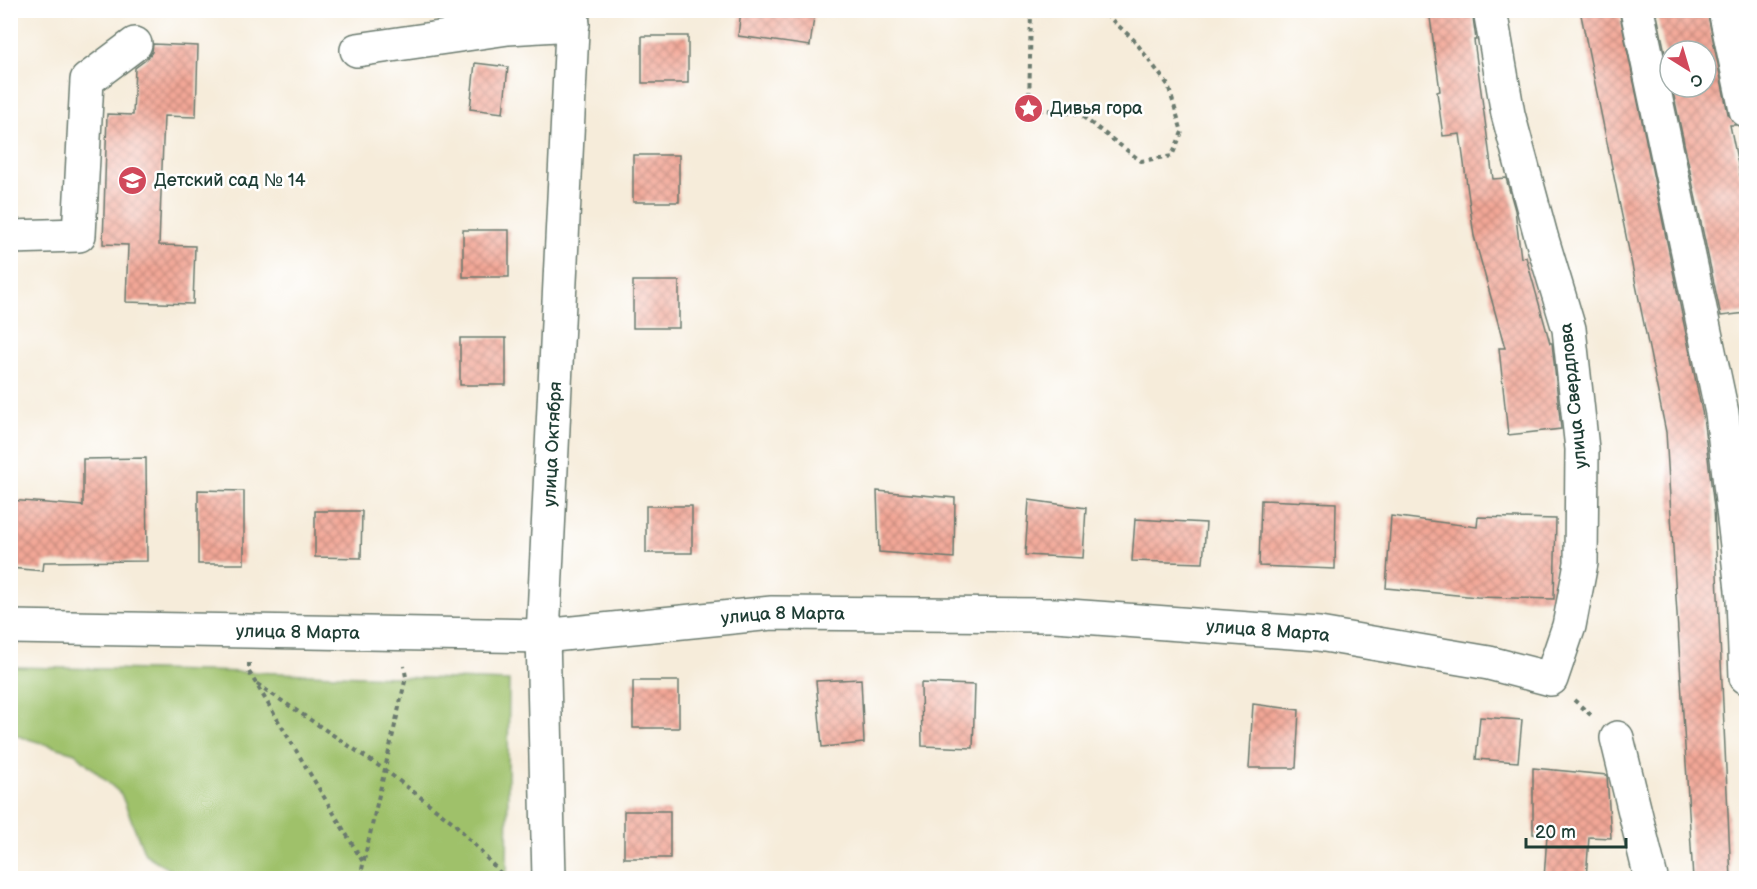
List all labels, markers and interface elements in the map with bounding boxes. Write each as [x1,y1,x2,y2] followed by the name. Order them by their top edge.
[1658,39,1718,99] north arrow
[1686,69,1706,91] text: С
[1013,92,1045,124] place icon: Дивья гора
[1050,98,1143,119] place label: Дивья гора
[117,164,149,196] school or university icon: Детский сад № 14
[154,170,306,191] place label: Детский сад № 14
[1555,322,1592,470] street label: улица Свердлова
[539,381,566,508] street label: улица Октября
[720,603,845,629] street label: улица 8 Марта
[1205,616,1332,647] street label: улица 8 Марта
[236,621,361,644] street label: улица 8 Марта
[1526,811,1626,849] scale bar
[1535,822,1576,843] text: 20 m

